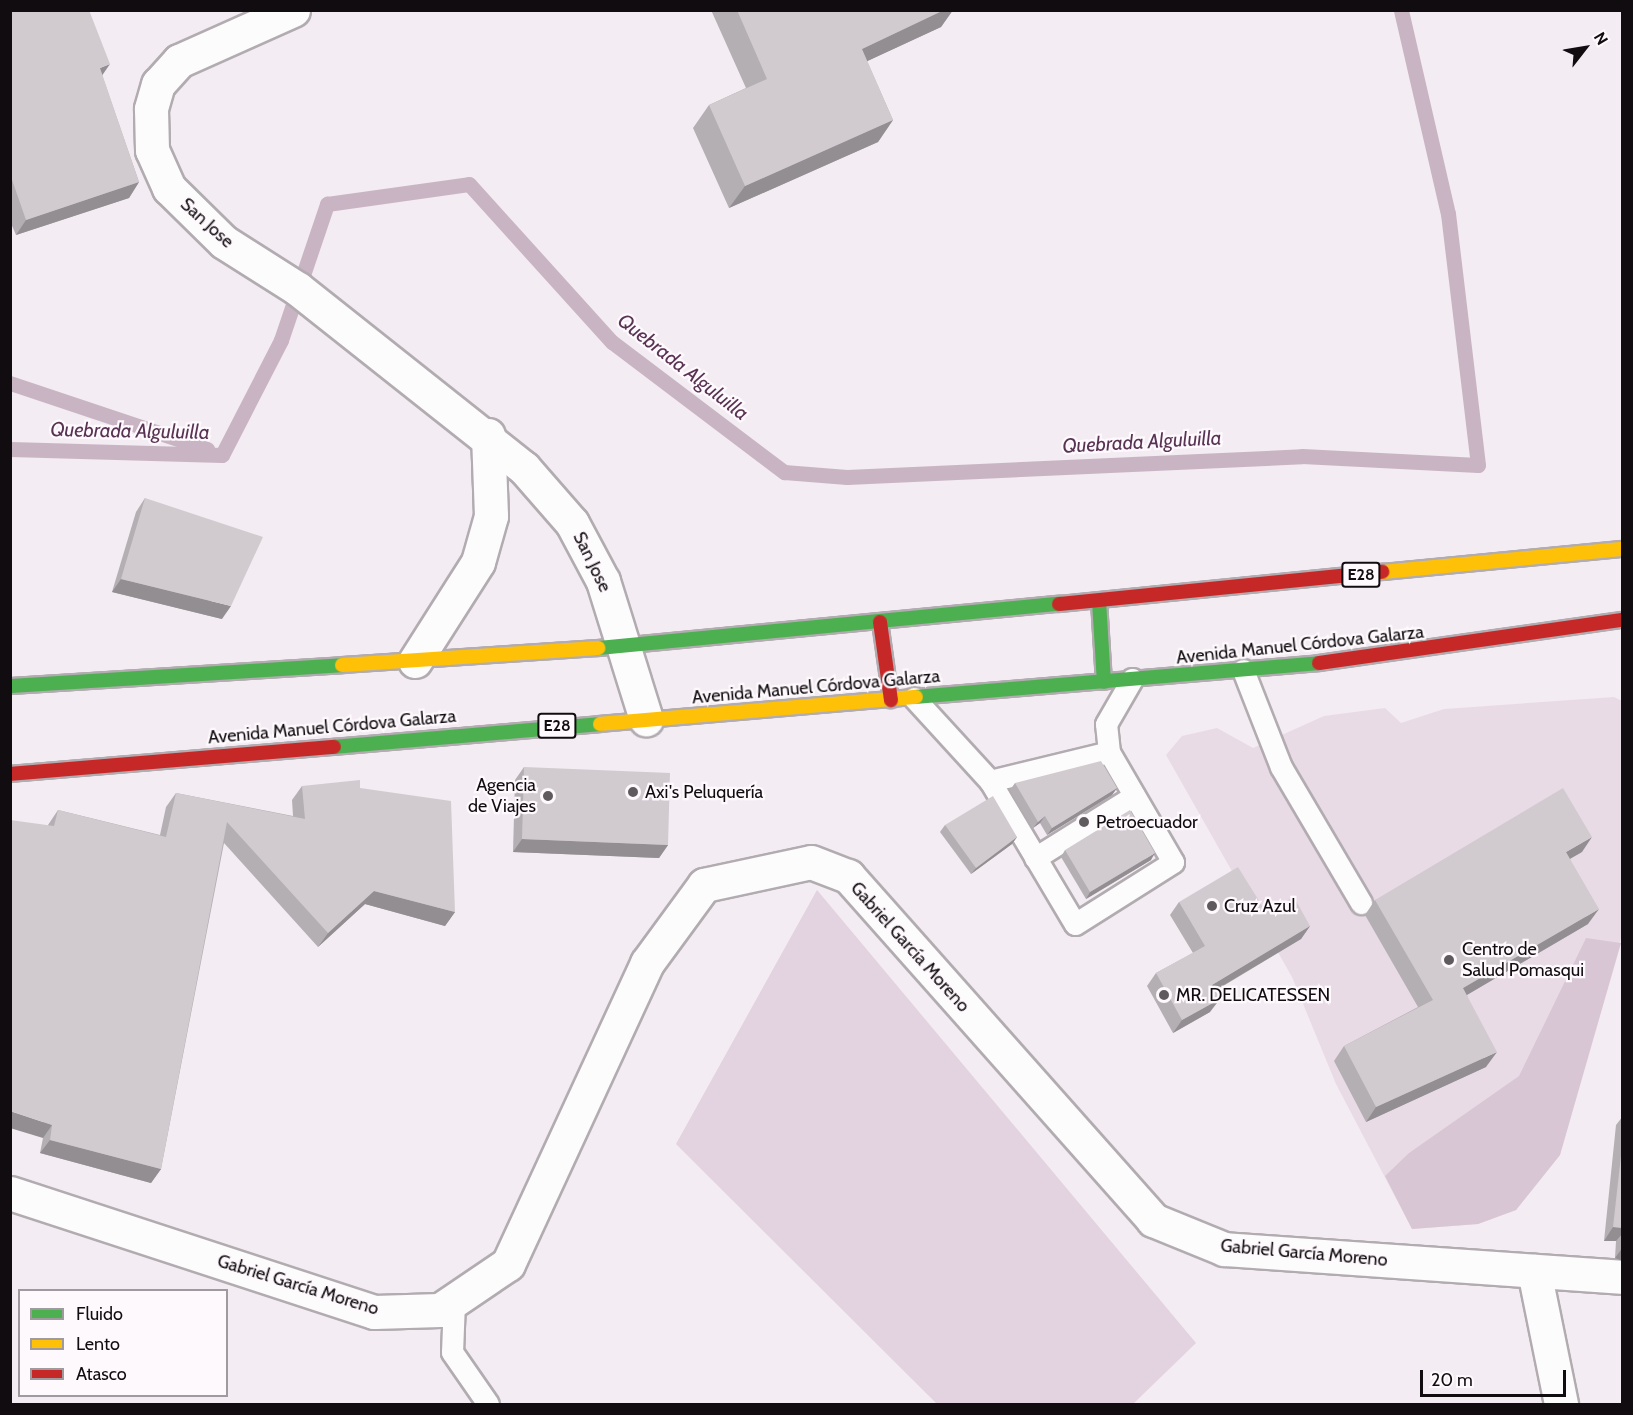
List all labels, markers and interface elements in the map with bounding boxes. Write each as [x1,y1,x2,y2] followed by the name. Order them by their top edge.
[1555,18,1615,78] north arrow
[1590,29,1612,48] text: N
[176,194,238,252] street label: San Jose
[613,308,753,426] water label: Quebrada Alguluilla
[50,418,210,444] water label: Quebrada Alguluilla
[1062,426,1222,458] water label: Quebrada Alguluilla
[568,528,616,596] street label: San Jose
[1340,562,1382,588] road number: E28
[1175,621,1425,669] street label: Avenida Manuel Córdova Galarza
[691,665,941,709] street label: Avenida Manuel Córdova Galarza
[207,705,457,749] street label: Avenida Manuel Córdova Galarza
[536,713,578,739] road number: E28
[468,775,536,818] place label: Agencia de Viajes
[645,781,763,803] place label: Axi's Peluquería
[626,785,640,799] marker: Axi's Peluquería
[541,789,555,803] marker: Agencia de Viajes
[1096,811,1198,833] place label: Petroecuador
[1077,815,1091,829] marker: Petroecuador
[846,878,974,1016] street label: Gabriel García Moreno
[1224,895,1296,917] place label: Cruz Azul
[1205,899,1219,913] marker: Cruz Azul
[1462,939,1584,982] place label: Centro de Salud Pomasqui
[1440,951,1458,969] marker: Centro de Salud Pomasqui
[1176,984,1330,1006] place label: MR. DELICATESSEN
[1157,988,1171,1002] marker: MR. DELICATESSEN
[1220,1235,1388,1271] street label: Gabriel García Moreno
[215,1250,381,1320] street label: Gabriel García Moreno
[18,1289,228,1397] legend
[76,1303,123,1325] text: Fluido
[76,1333,120,1355] text: Lento
[1423,1358,1568,1396] scale bar
[76,1363,127,1385] text: Atasco
[1431,1369,1473,1391] text: 20 m

